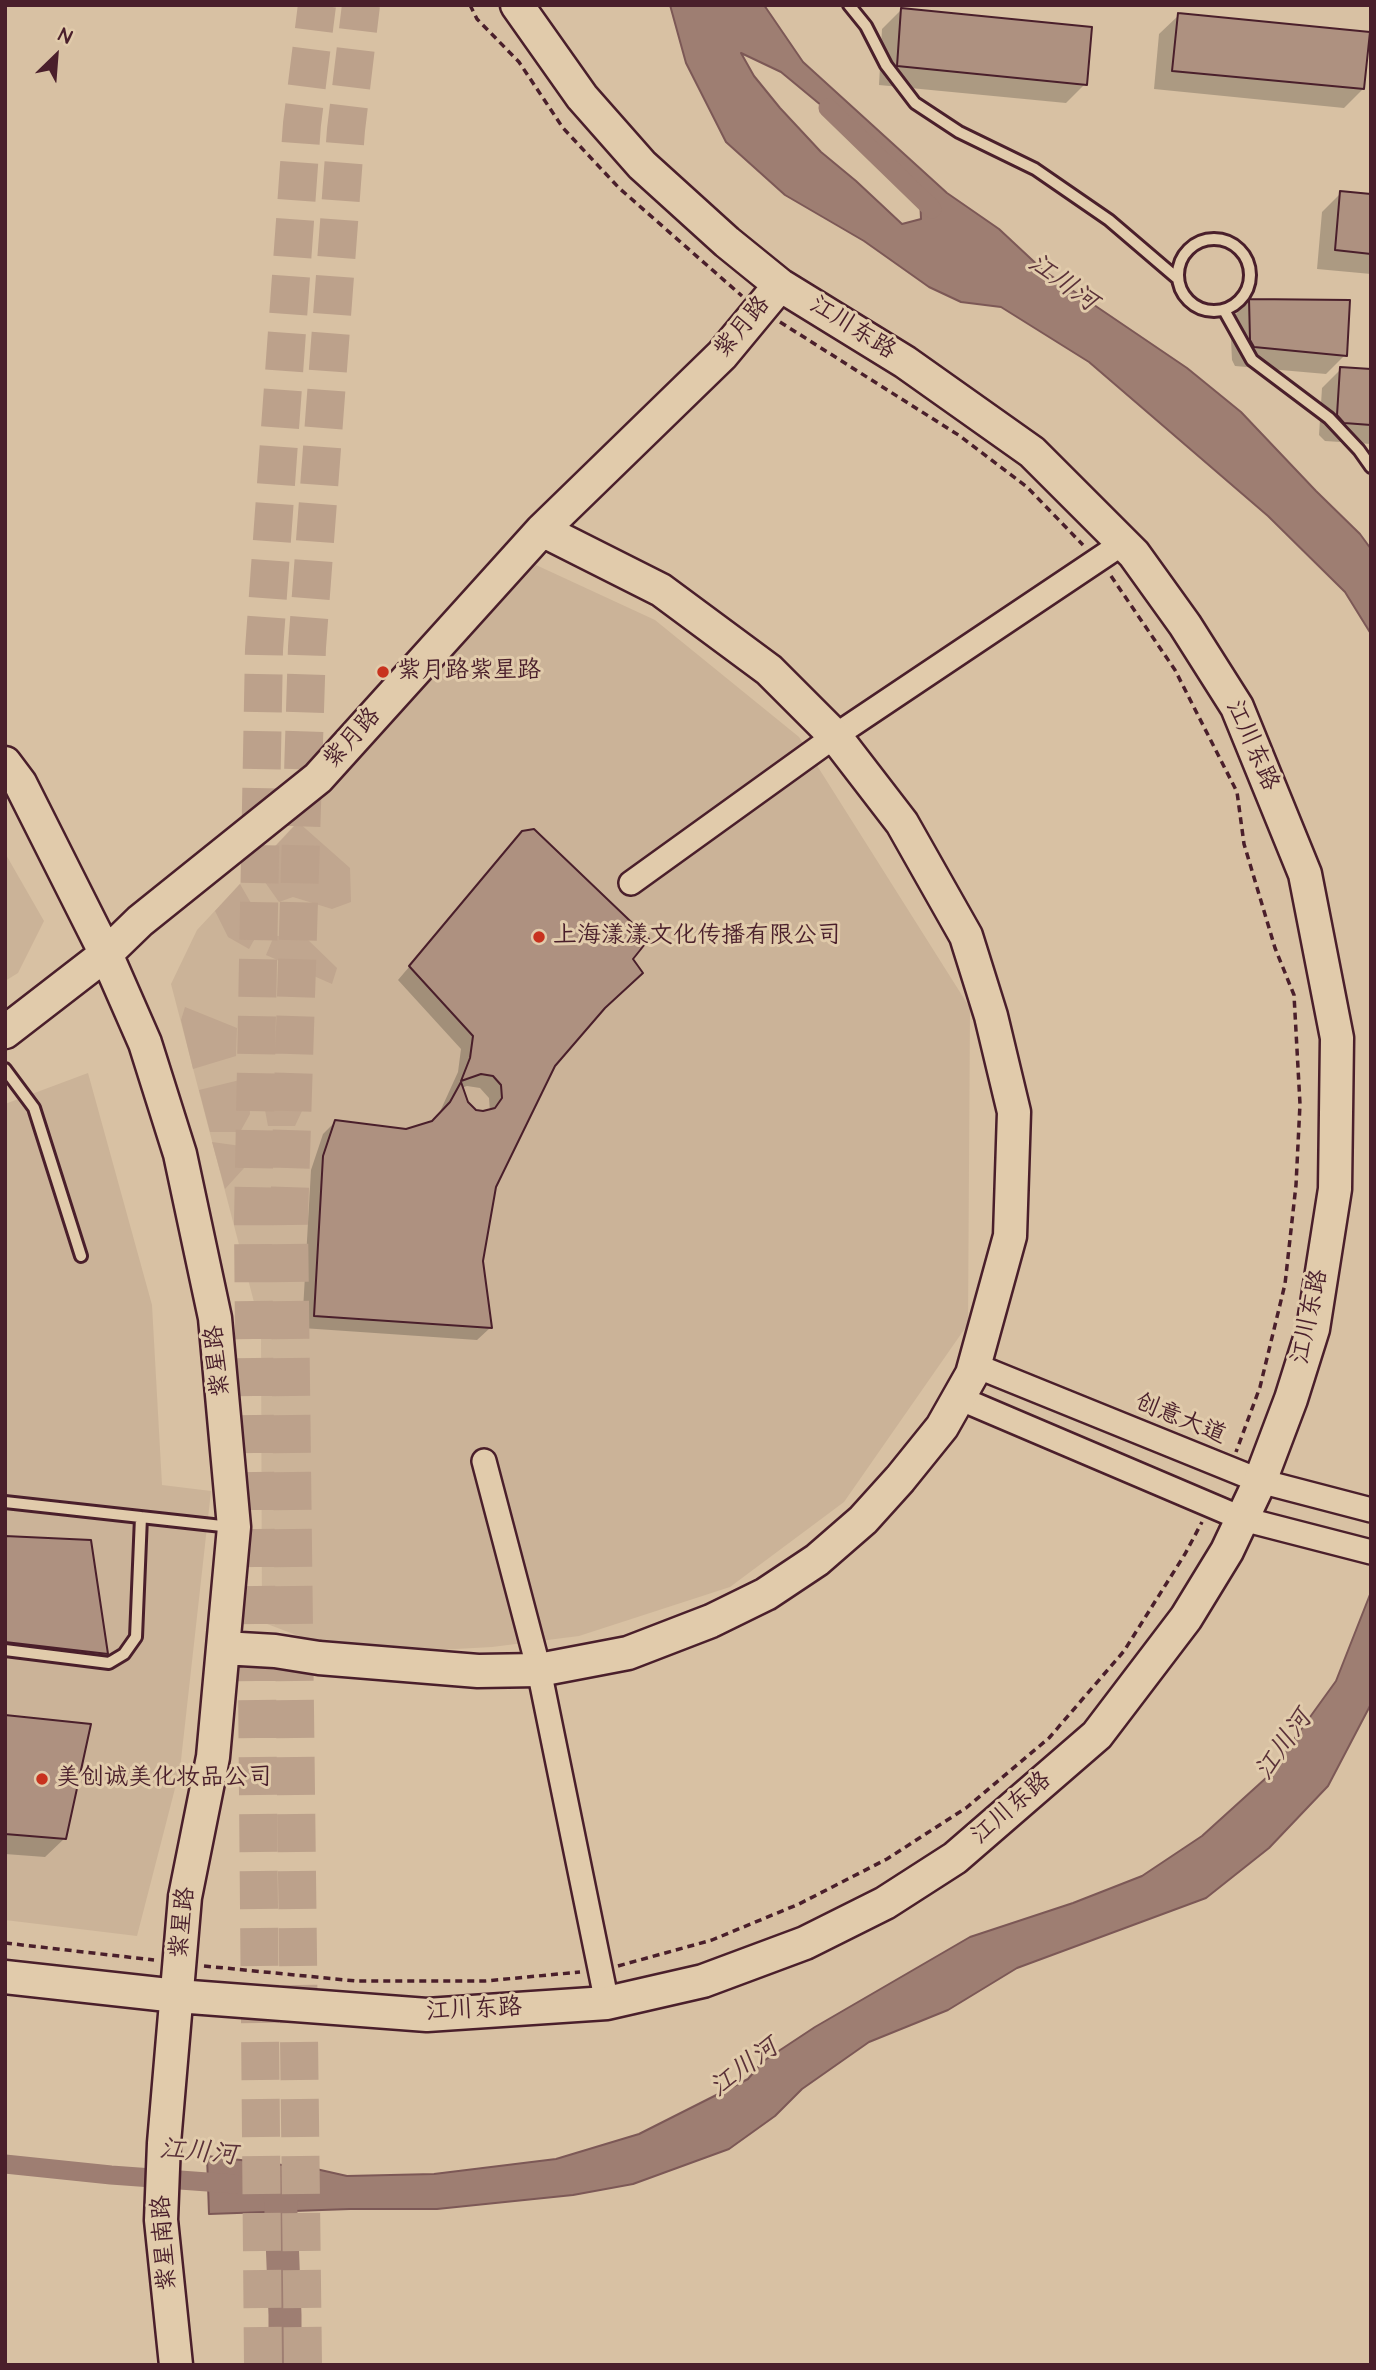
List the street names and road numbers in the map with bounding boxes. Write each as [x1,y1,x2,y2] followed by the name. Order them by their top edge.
[709,291,777,365] street label: 紫月路
[804,291,900,367] street label: 江川东路
[1218,696,1284,796] street label: 江川东路
[318,703,388,775] street label: 紫月路
[1287,1267,1335,1367] street label: 江川东路
[201,1324,237,1398] street label: 紫星路
[1130,1389,1230,1451] street label: 创意大道
[966,1767,1058,1851] street label: 江川东路
[166,1886,202,1960] street label: 紫星路
[425,1994,523,2028] street label: 江川东路
[148,2194,184,2292] street label: 紫星南路

